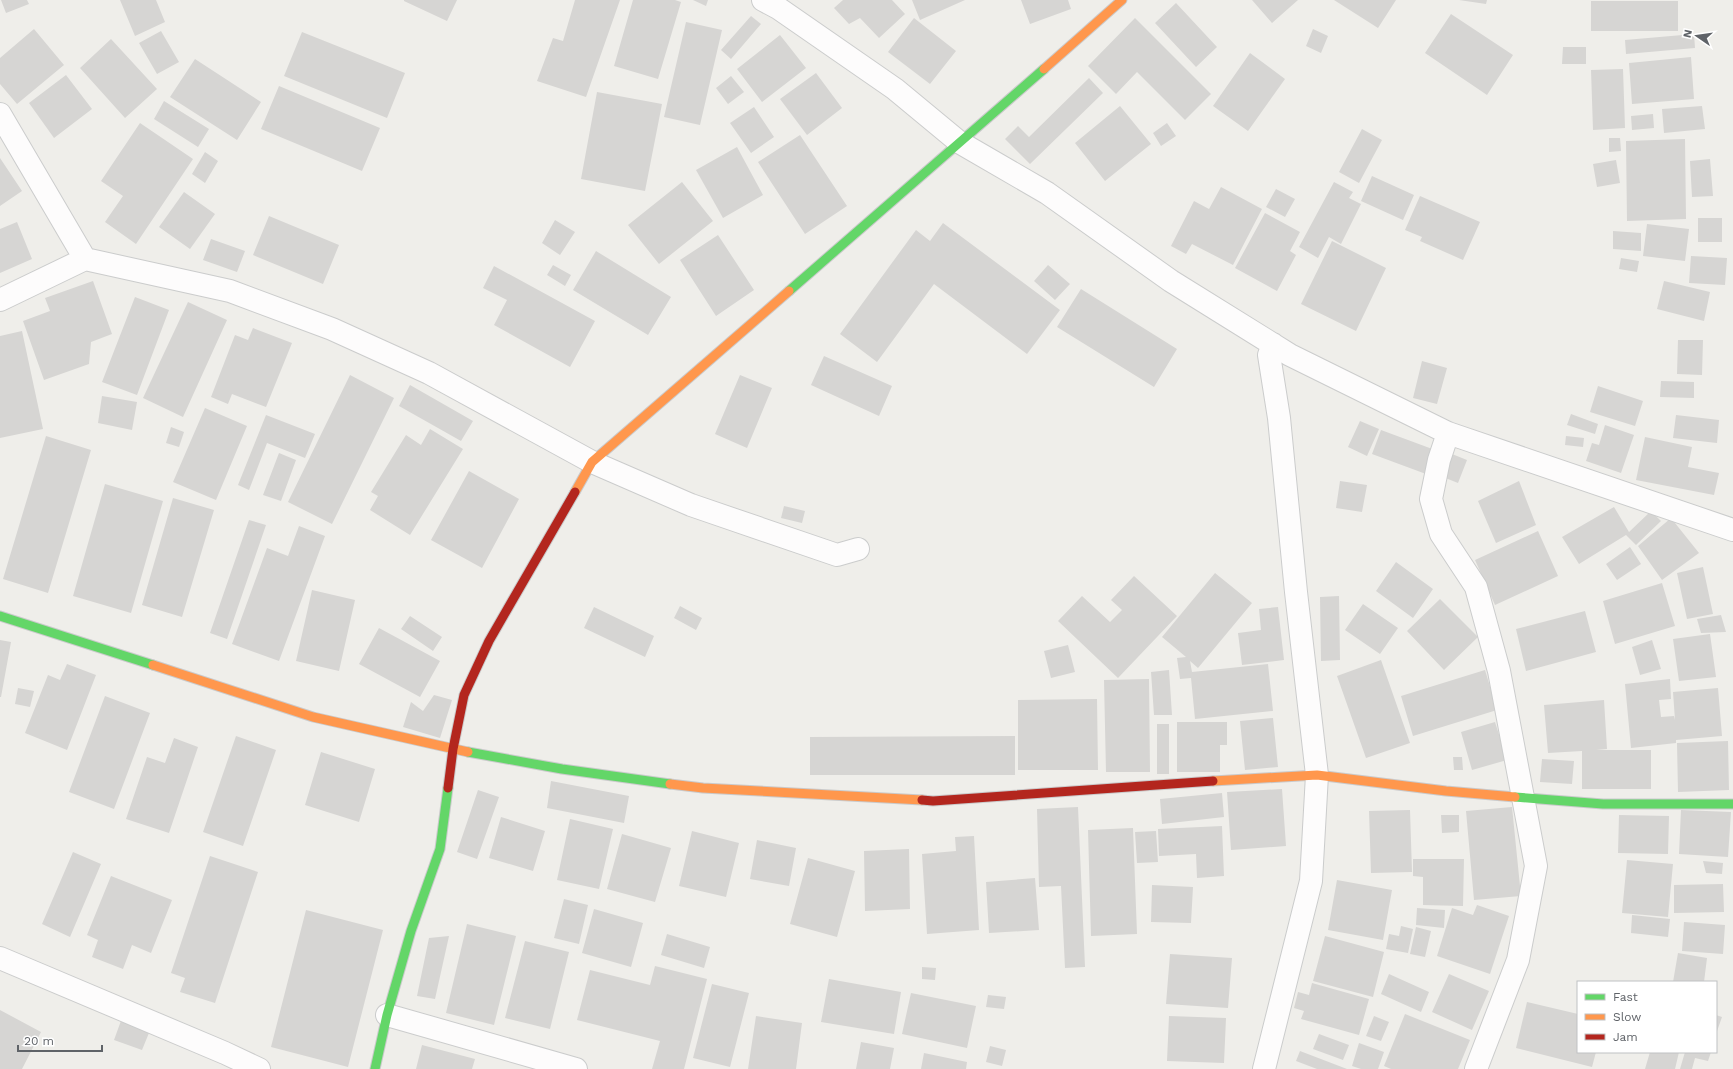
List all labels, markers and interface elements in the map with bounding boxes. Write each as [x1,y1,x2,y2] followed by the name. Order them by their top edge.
[1677,16,1717,56] north arrow
[1680,28,1695,39] text: N
[1577,981,1717,1053] legend
[1613,990,1638,1004] text: Fast
[1613,1010,1641,1024] text: Slow
[18,1027,102,1053] scale bar
[1613,1030,1638,1044] text: Jam
[24,1034,54,1048] text: 20 m

